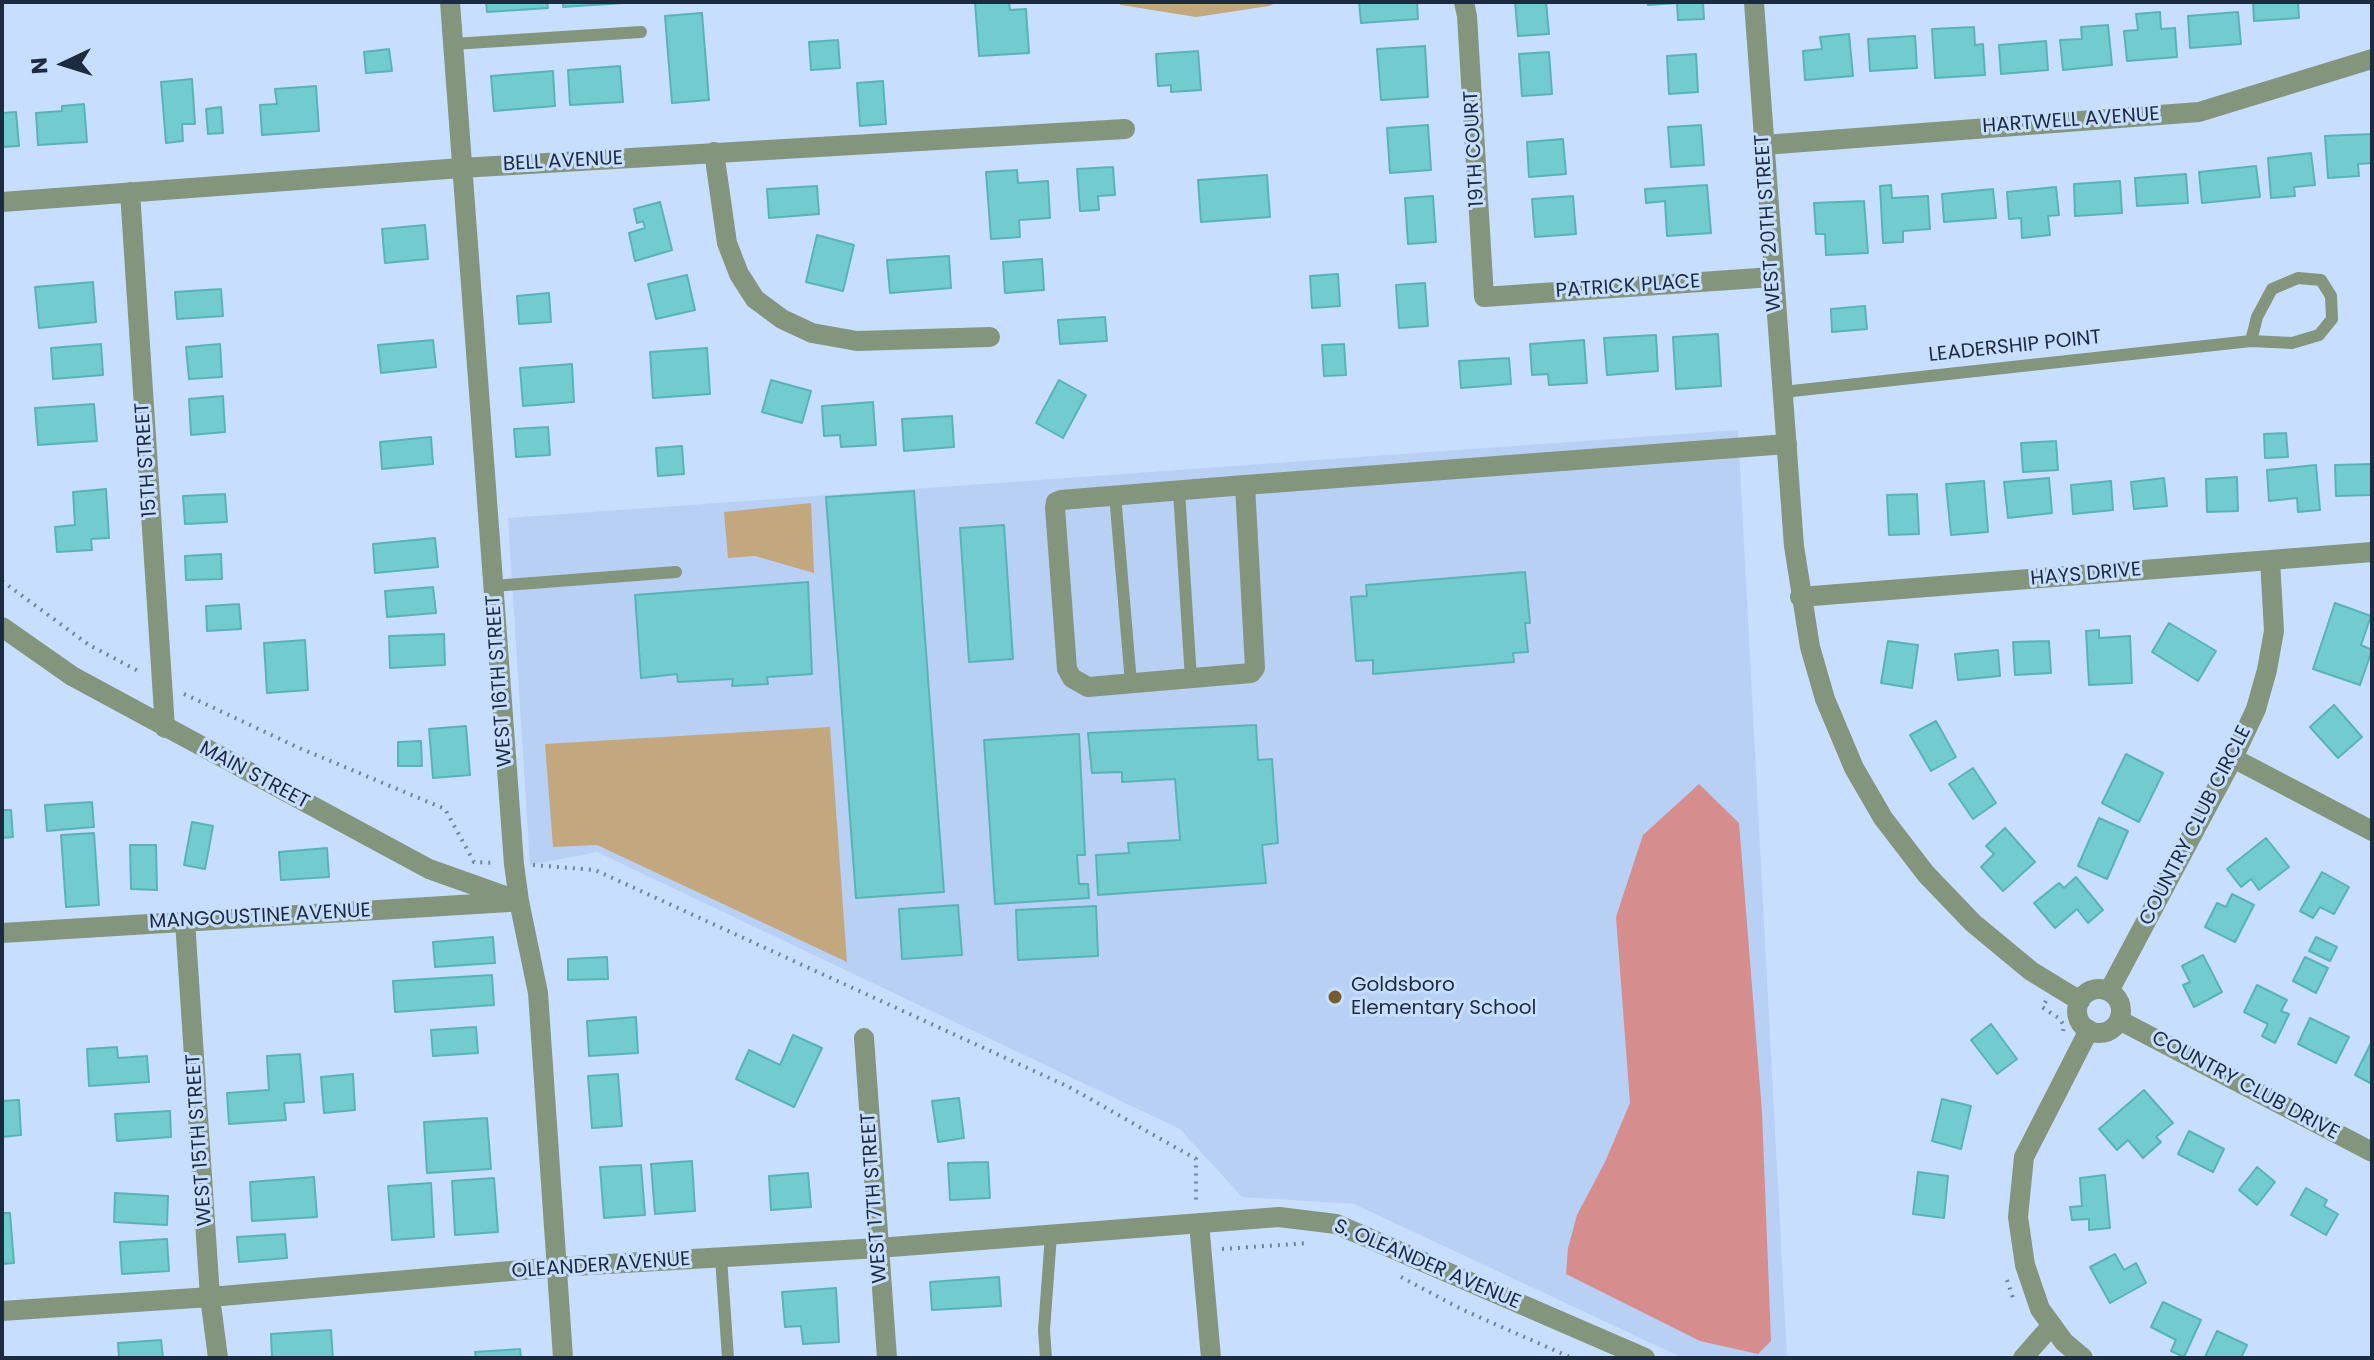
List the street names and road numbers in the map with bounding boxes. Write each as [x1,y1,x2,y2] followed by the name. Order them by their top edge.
[1460,90,1490,208] street label: 19TH COURT
[1981,103,2161,139] street label: HARTWELL AVENUE
[1751,133,1787,313] street label: WEST 20TH STREET
[502,147,624,177] street label: BELL AVENUE
[1555,270,1701,304] street label: PATRICK PLACE
[1927,326,2103,368] street label: LEADERSHIP POINT
[131,402,163,518] street label: 15TH STREET
[2030,558,2142,592] street label: HAYS DRIVE
[482,594,518,768] street label: WEST 16TH STREET
[2135,722,2257,930] street label: COUNTRY CLUB CIRCLE
[195,737,313,815] street label: MAIN STREET
[149,899,371,935] street label: MANGOUSTINE AVENUE
[2147,1026,2343,1146] street label: COUNTRY CLUB DRIVE
[182,1053,218,1227] street label: WEST 15TH STREET
[857,1112,893,1284] street label: WEST 17TH STREET
[1330,1215,1524,1315] street label: S. OLEANDER AVENUE
[511,1248,691,1284] street label: OLEANDER AVENUE

